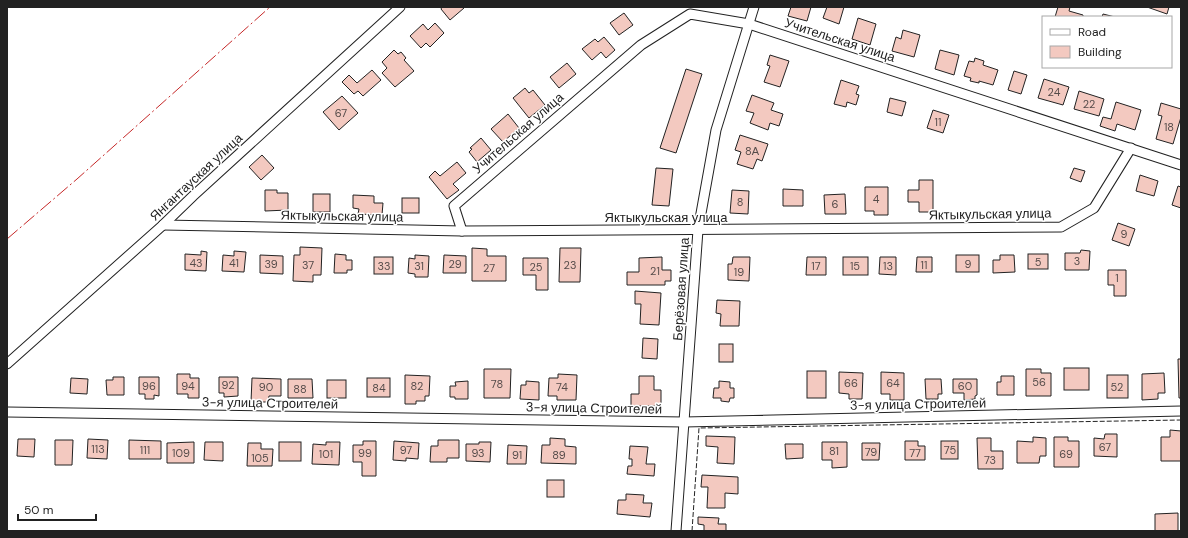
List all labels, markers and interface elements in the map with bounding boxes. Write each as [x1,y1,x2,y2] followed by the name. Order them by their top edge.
[783,14,898,66] street label: Учительская улица
[1042,16,1172,68] legend
[1078,24,1106,40] text: Road
[1078,44,1122,60] text: Building
[1048,85,1061,99] house number: 24
[469,88,568,177] street label: Учительская улица
[1083,97,1095,111] house number: 22
[335,106,347,120] house number: 67
[935,115,941,129] house number: 11
[1164,120,1174,134] house number: 18
[146,129,246,224] street label: Янгантауская улица
[745,144,760,158] house number: 8А
[873,192,880,206] house number: 4
[737,195,743,209] house number: 8
[832,197,839,211] house number: 6
[928,204,1052,224] street label: Яктыкульская улица
[280,206,404,226] street label: Яктыкульская улица
[605,209,728,226] street label: Яктыкульская улица
[1121,227,1128,241] house number: 9
[669,236,693,341] street label: Берёзовая улица
[1074,254,1080,268] house number: 3
[1035,255,1042,269] house number: 5
[189,256,203,270] house number: 43
[229,256,239,270] house number: 41
[264,257,278,271] house number: 39
[448,257,462,271] house number: 29
[965,257,972,271] house number: 9
[302,258,314,272] house number: 37
[564,258,576,272] house number: 23
[921,258,927,272] house number: 11
[377,259,391,273] house number: 33
[414,259,424,273] house number: 31
[811,259,821,273] house number: 17
[850,259,860,273] house number: 15
[883,259,893,273] house number: 13
[529,260,543,274] house number: 25
[483,261,495,275] house number: 27
[650,264,660,278] house number: 21
[734,265,744,279] house number: 19
[1115,271,1119,285] house number: 1
[1032,375,1046,389] house number: 56
[844,376,858,390] house number: 66
[886,376,900,390] house number: 64
[491,377,503,391] house number: 78
[221,378,235,392] house number: 92
[142,379,156,393] house number: 96
[181,379,195,393] house number: 94
[411,379,423,393] house number: 82
[958,379,972,393] house number: 60
[259,380,273,394] house number: 90
[556,380,568,394] house number: 74
[1111,380,1123,394] house number: 52
[372,381,386,395] house number: 84
[293,382,307,396] house number: 88
[202,393,338,413] street label: 3-я улица Строителей
[850,394,986,414] street label: 3-я улица Строителей
[526,398,662,418] street label: 3-я улица Строителей
[1099,440,1111,454] house number: 67
[91,442,105,456] house number: 113
[140,443,150,457] house number: 111
[400,443,412,457] house number: 97
[944,443,956,457] house number: 75
[829,444,839,458] house number: 81
[865,445,877,459] house number: 79
[172,446,190,460] house number: 109
[358,446,372,460] house number: 99
[471,446,485,460] house number: 93
[909,446,921,460] house number: 77
[319,447,333,461] house number: 101
[1059,447,1073,461] house number: 69
[512,448,522,462] house number: 91
[552,448,566,462] house number: 89
[251,451,269,465] house number: 105
[984,453,996,467] house number: 73
[18,496,96,522] scale bar
[24,502,53,518] text: 50 m

